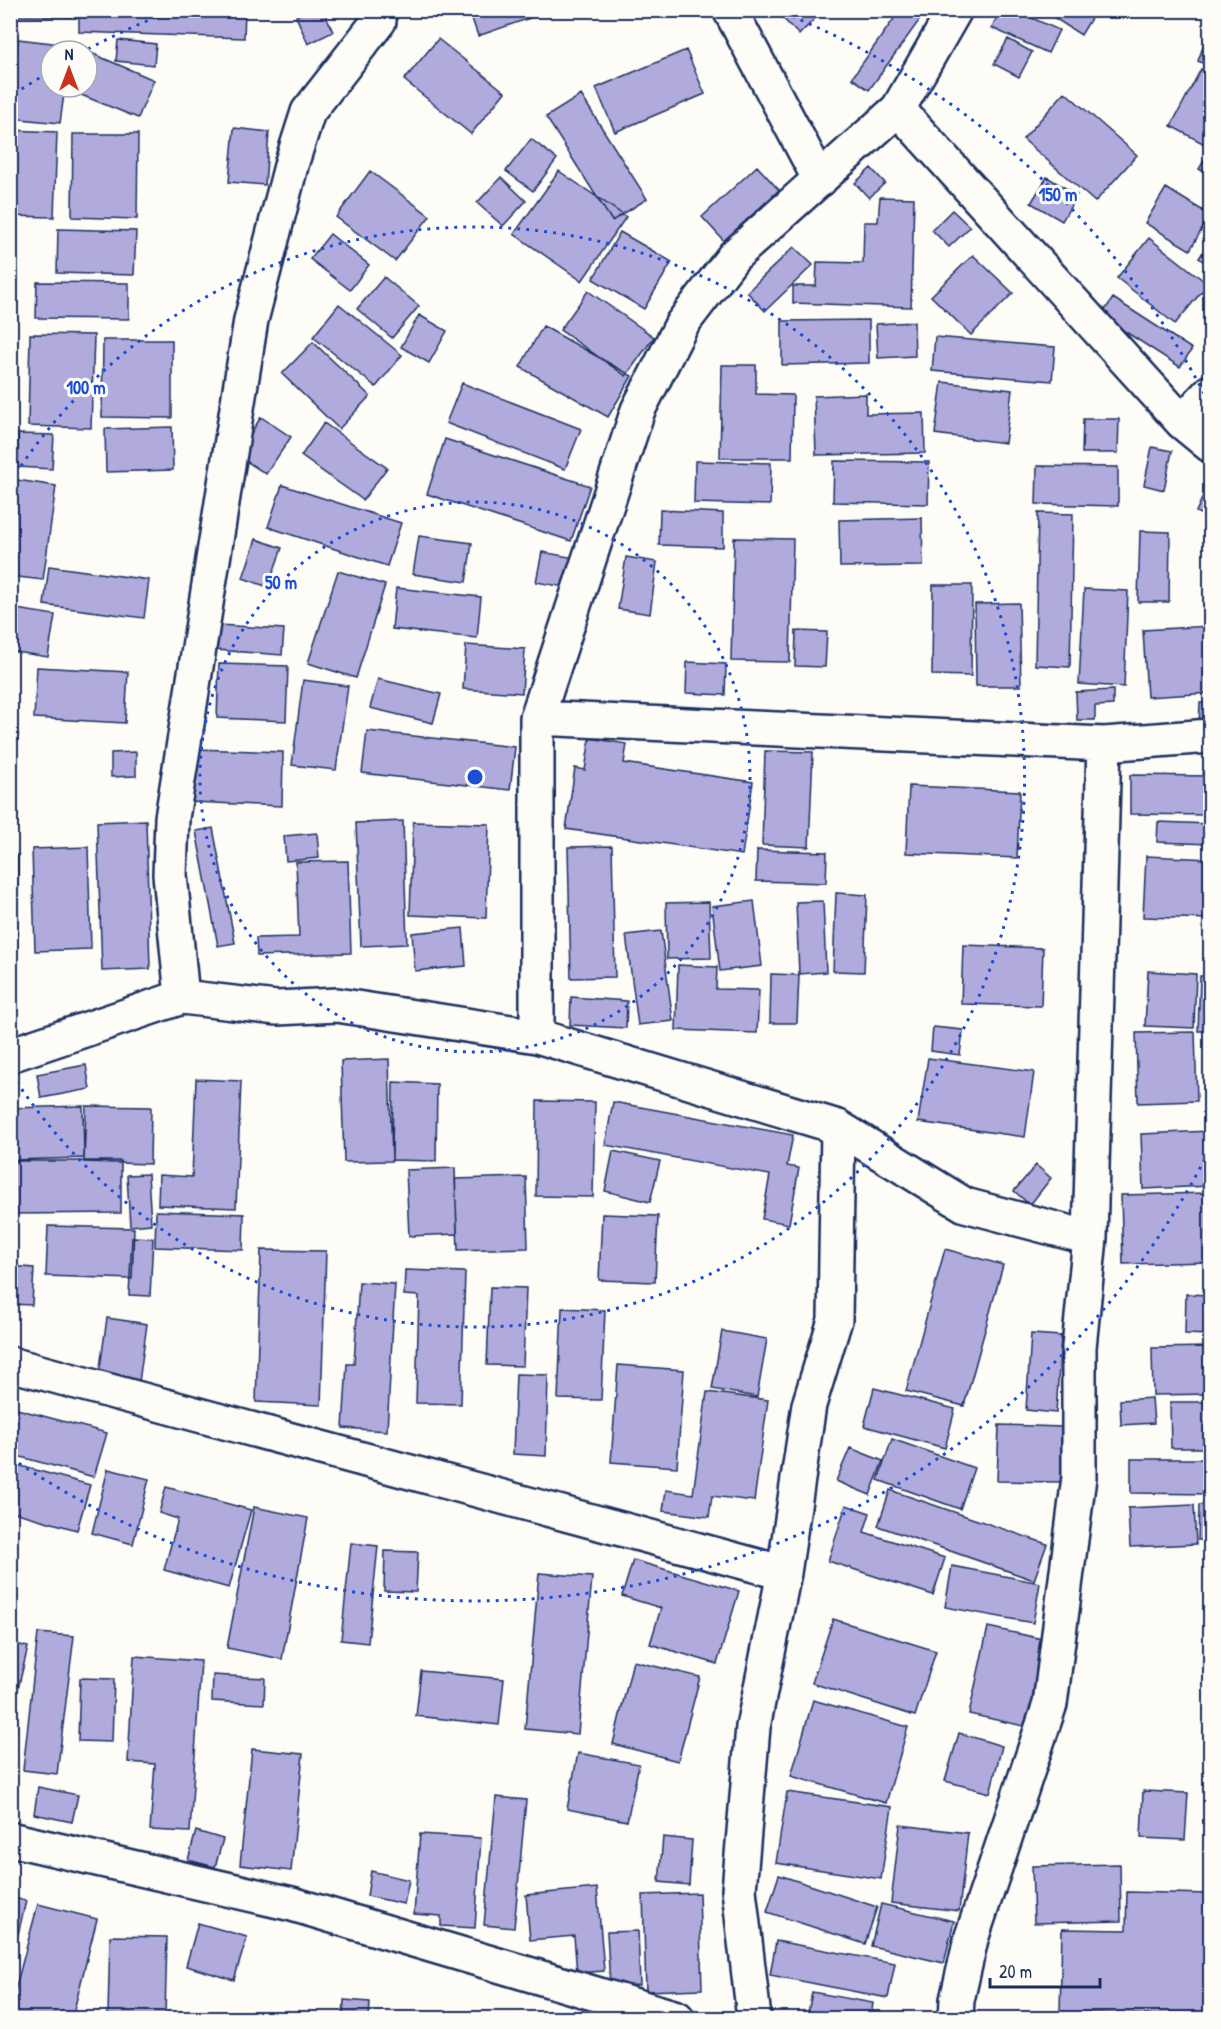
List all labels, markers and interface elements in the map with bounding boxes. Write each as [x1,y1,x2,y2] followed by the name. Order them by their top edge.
[39,39,99,99] north arrow
[65,43,74,65] text: N
[1039,182,1077,207] text: 150 m
[66,375,106,400] text: 100 m
[265,570,297,595] text: 50 m
[465,767,485,787] centre of rings
[990,1951,1100,1989] scale bar
[999,1959,1032,1984] text: 20 m

